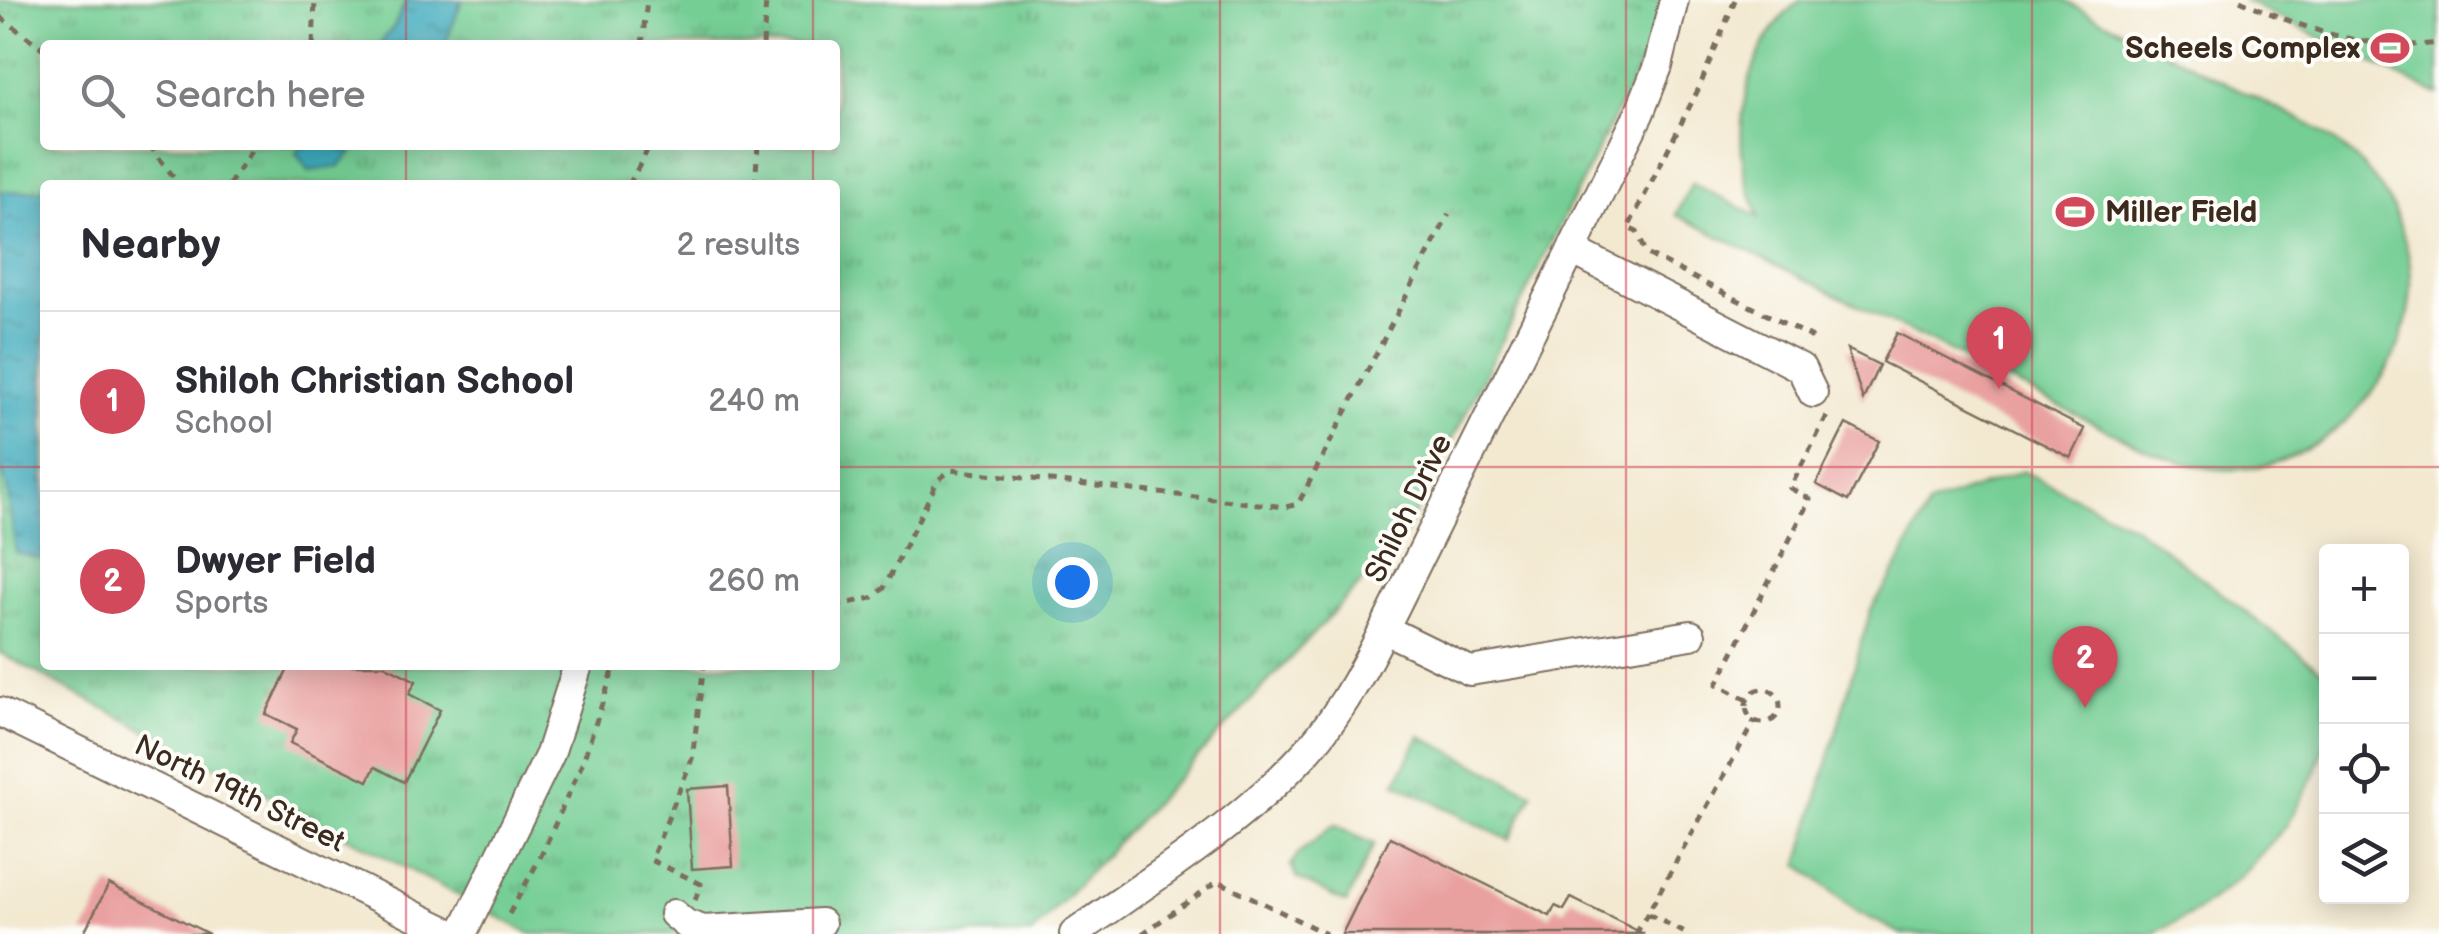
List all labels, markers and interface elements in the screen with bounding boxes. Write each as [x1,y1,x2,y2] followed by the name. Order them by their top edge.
[2369,27,2411,69] sports icon: Scheels Complex
[2125,31,2361,67] place label: Scheels Complex
[40,40,840,150] search box
[75,68,130,123] icon: search
[155,73,366,118] text: Search here
[2054,191,2096,233] sports icon: Miller Field
[2105,195,2257,231] place label: Miller Field
[80,220,220,271] text: Nearby
[676,226,800,265] text: 2 results
[1966,306,2032,389] pin: 1
[175,359,574,404] text: Shiloh Christian School
[106,382,119,421] text: 1
[708,382,800,421] text: 240 m
[175,404,273,443] text: School
[1358,428,1460,588] street label: Shiloh Drive
[175,539,376,584] text: Dwyer Field
[2319,544,2409,904] map controls
[2319,544,2409,634] button: +
[1047,557,1098,608] your location
[103,562,122,601] text: 2
[708,562,800,601] text: 260 m
[175,584,268,623] text: Sports
[2052,626,2118,708] pin: 2
[2319,634,2409,724] button: −
[2319,724,2409,814] button: locate
[129,727,350,860] street label: North 19th Street
[2319,814,2409,904] button: layers

